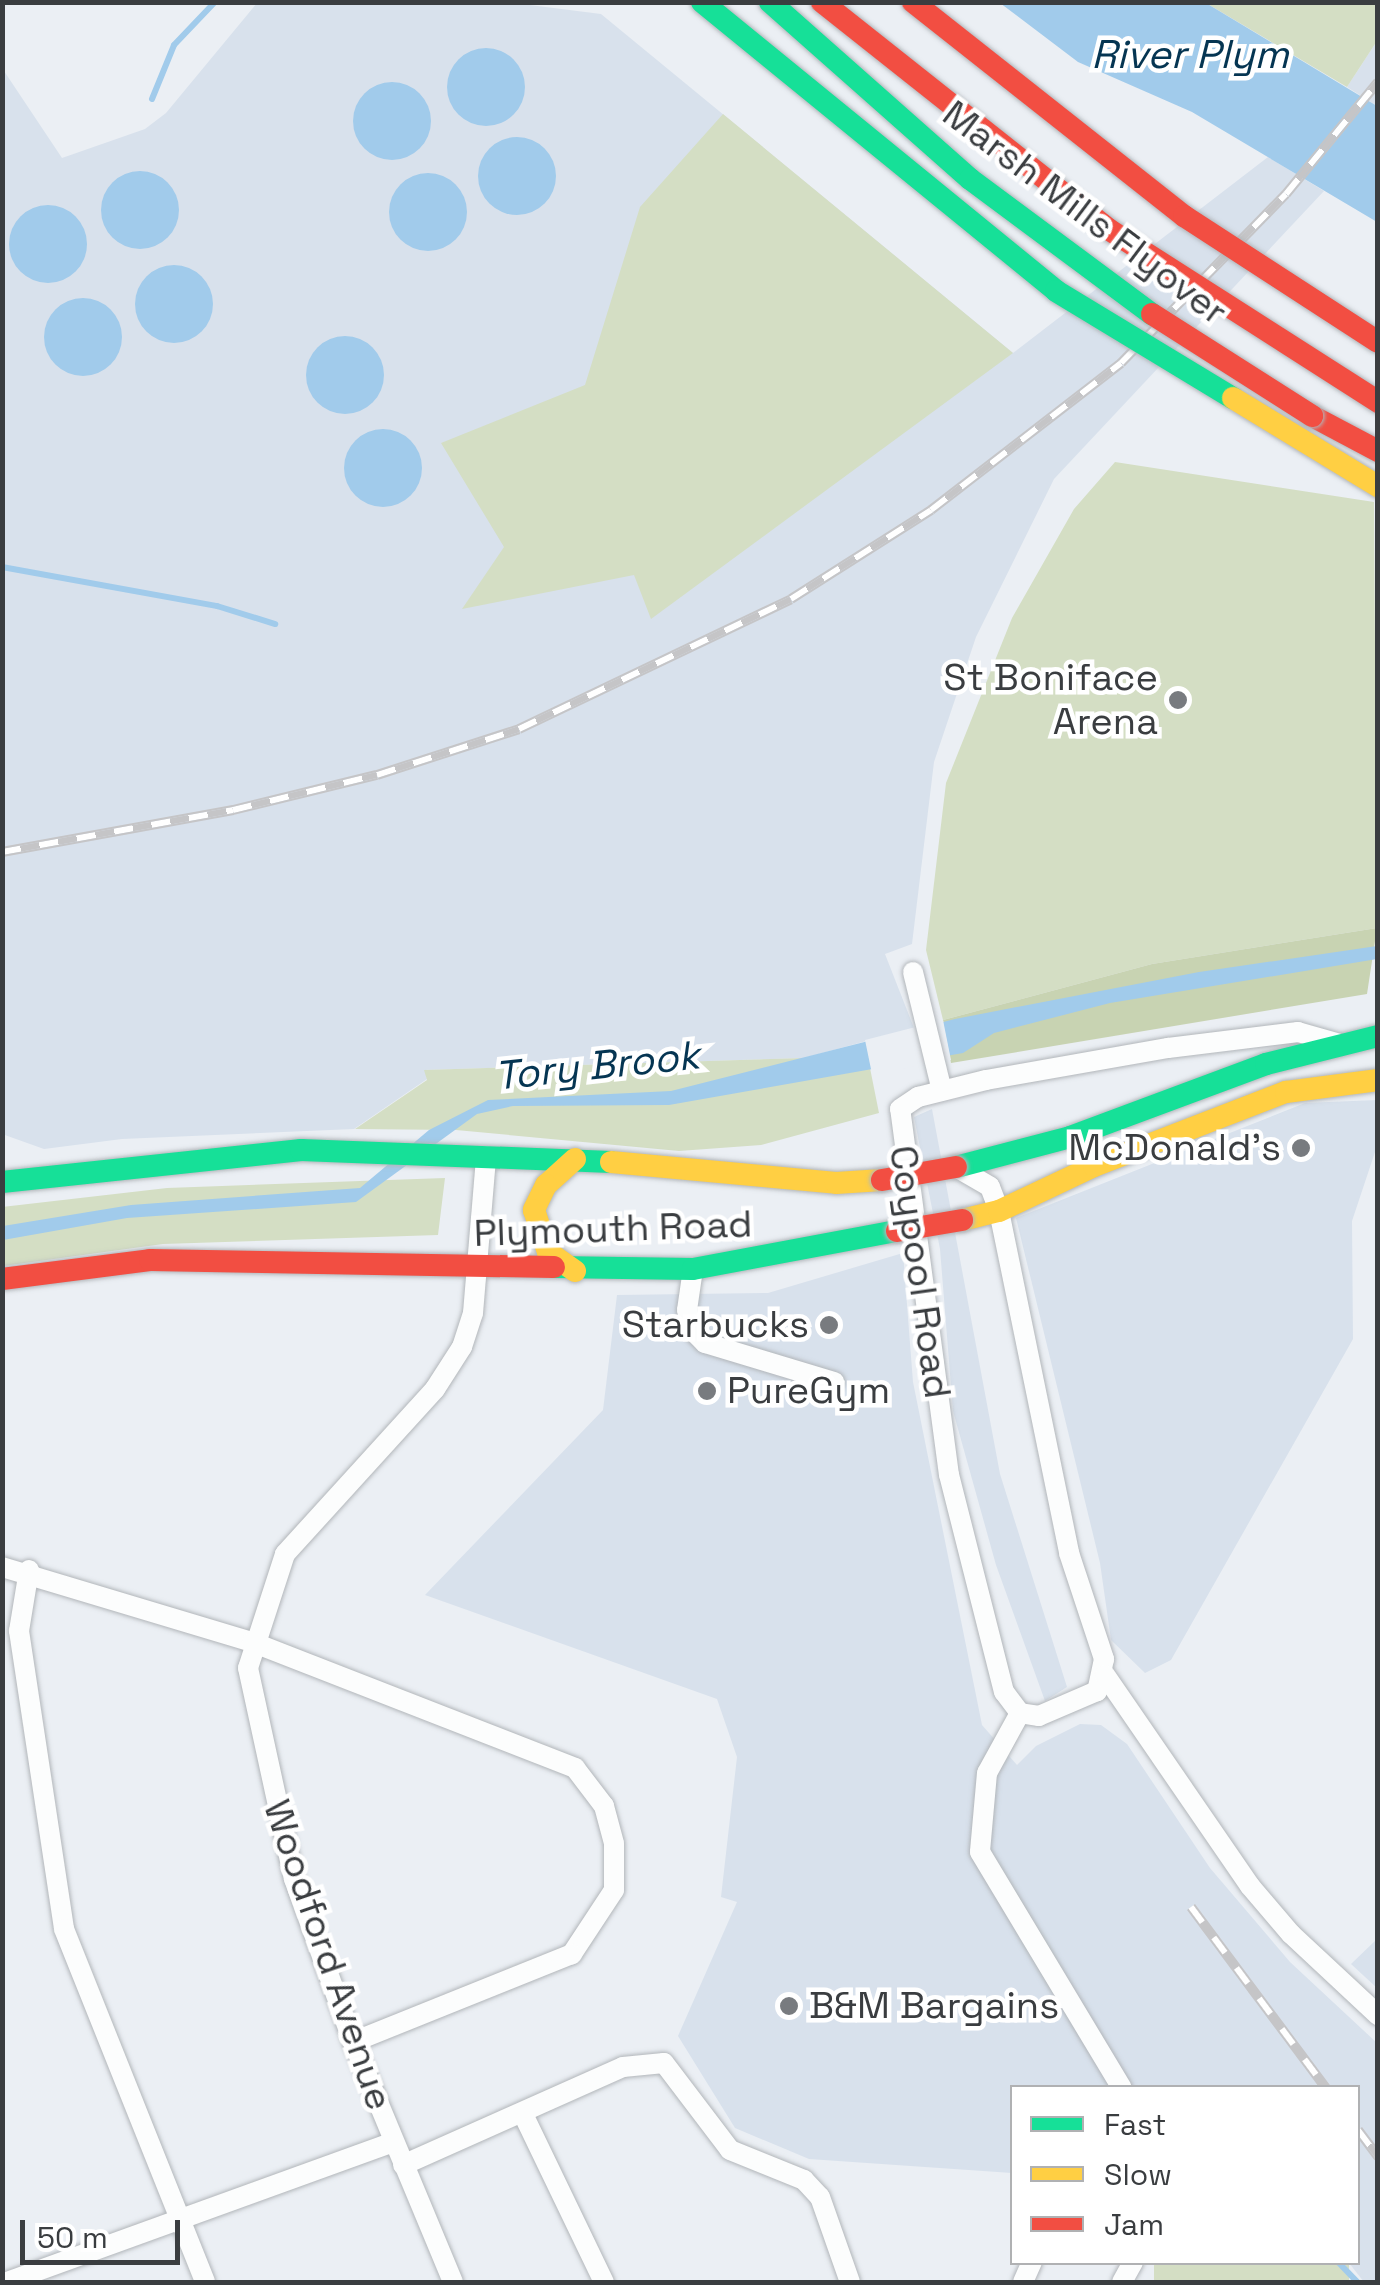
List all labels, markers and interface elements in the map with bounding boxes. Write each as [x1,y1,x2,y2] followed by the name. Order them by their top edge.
[1091,31,1289,79] water label: River Plym
[934,91,1236,335] street label: Marsh Mills Flyover
[943,655,1158,744] place label: St Boniface Arena
[1167,689,1189,711] marker: St Boniface Arena
[492,1031,702,1101] water label: Tory Brook
[1068,1125,1281,1171] place label: McDonald's
[1290,1137,1312,1159] marker: McDonald's
[880,1143,960,1401] street label: Coypool Road
[473,1201,753,1257] street label: Plymouth Road
[622,1302,809,1348] place label: Starbucks
[818,1314,840,1336] marker: Starbucks
[727,1368,890,1414] place label: PureGym
[696,1380,718,1402] marker: PureGym
[253,1794,403,2116] street label: Woodford Avenue
[809,1983,1059,2029] place label: B&M Bargains
[778,1995,800,2017] marker: B&M Bargains
[1010,2085,1360,2265] legend
[1104,2105,1166,2144] text: Fast
[1104,2155,1172,2194] text: Slow
[25,2200,185,2262] scale bar
[1104,2205,1164,2244] text: Jam
[37,2218,108,2257] text: 50 m

